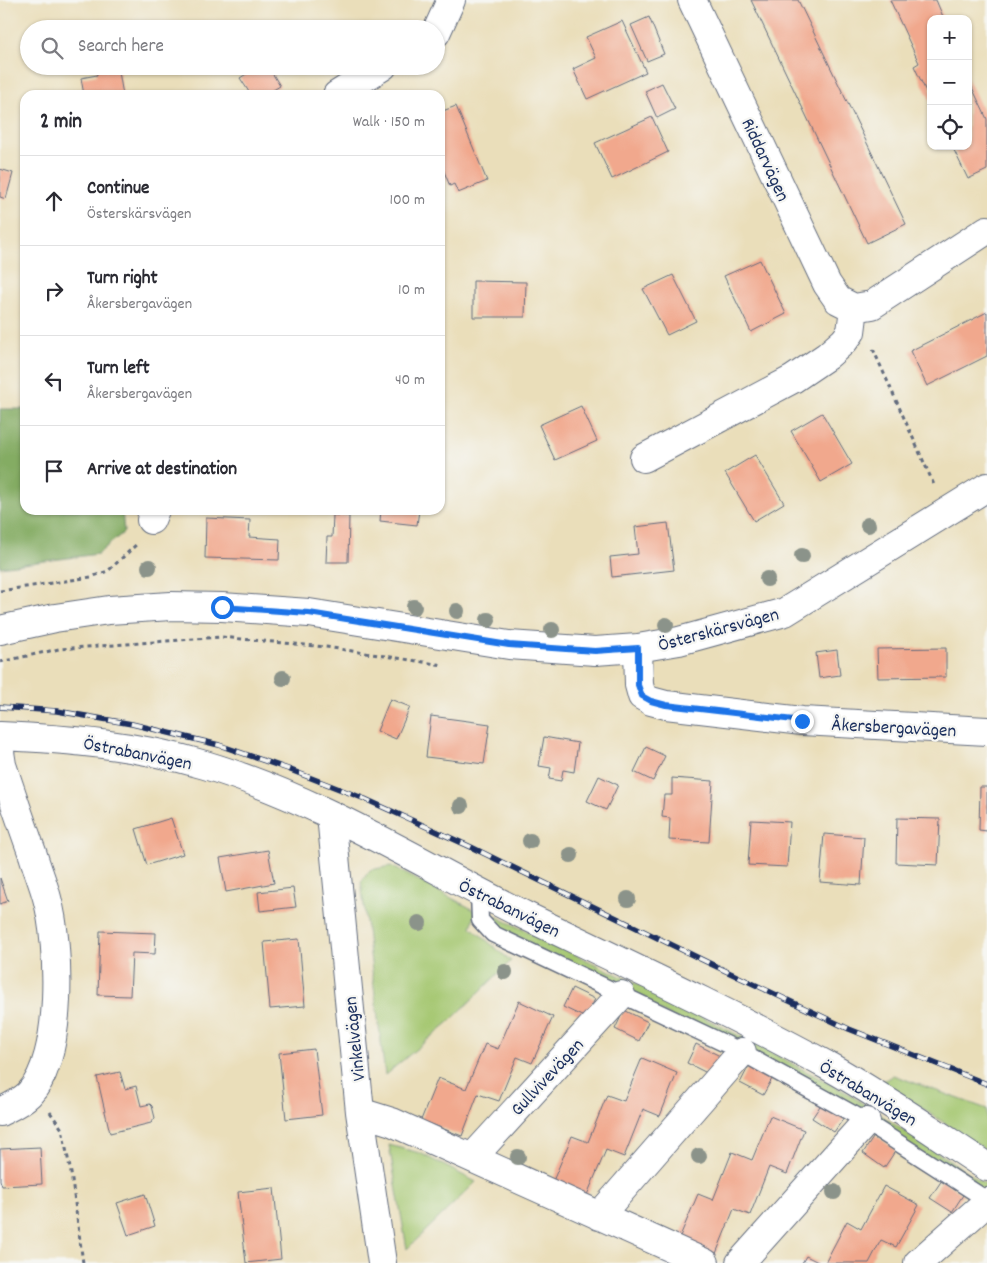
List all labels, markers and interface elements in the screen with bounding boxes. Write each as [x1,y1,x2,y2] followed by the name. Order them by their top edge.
[927,15,972,150] map controls
[927,15,972,60] button: +
[20,20,445,75] search box
[38,34,66,62] icon: search
[78,34,164,61] text: Search here
[927,60,972,105] button: −
[927,105,972,150] button: locate
[40,108,82,138] text: 2 min
[353,111,425,134] text: Walk · 150 m
[733,114,795,207] street label: Riddarvägen
[87,176,149,203] text: Continue
[40,187,68,215] icon: ahead
[389,189,425,212] text: 100 m
[87,203,191,226] text: Österskärsvägen
[87,266,158,293] text: Turn right
[40,277,68,305] icon: right
[398,279,425,302] text: 10 m
[87,293,192,316] text: Åkersbergavägen
[87,356,150,383] text: Turn left
[40,367,68,395] icon: left
[395,369,425,392] text: 40 m
[87,383,192,406] text: Åkersbergavägen
[40,457,68,485] icon: arrive
[87,457,237,484] text: Arrive at destination
[211,596,234,619] route start
[656,602,782,660] street label: Österskärsvägen
[791,710,814,733] route end
[831,713,957,746] street label: Åkersbergavägen
[81,732,194,779] street label: Östrabanvägen
[453,874,564,946] street label: Östrabanvägen
[339,995,374,1082] street label: Vinkelvägen
[505,1034,592,1123] street label: Gullvivevägen
[813,1055,921,1135] street label: Östrabanvägen

